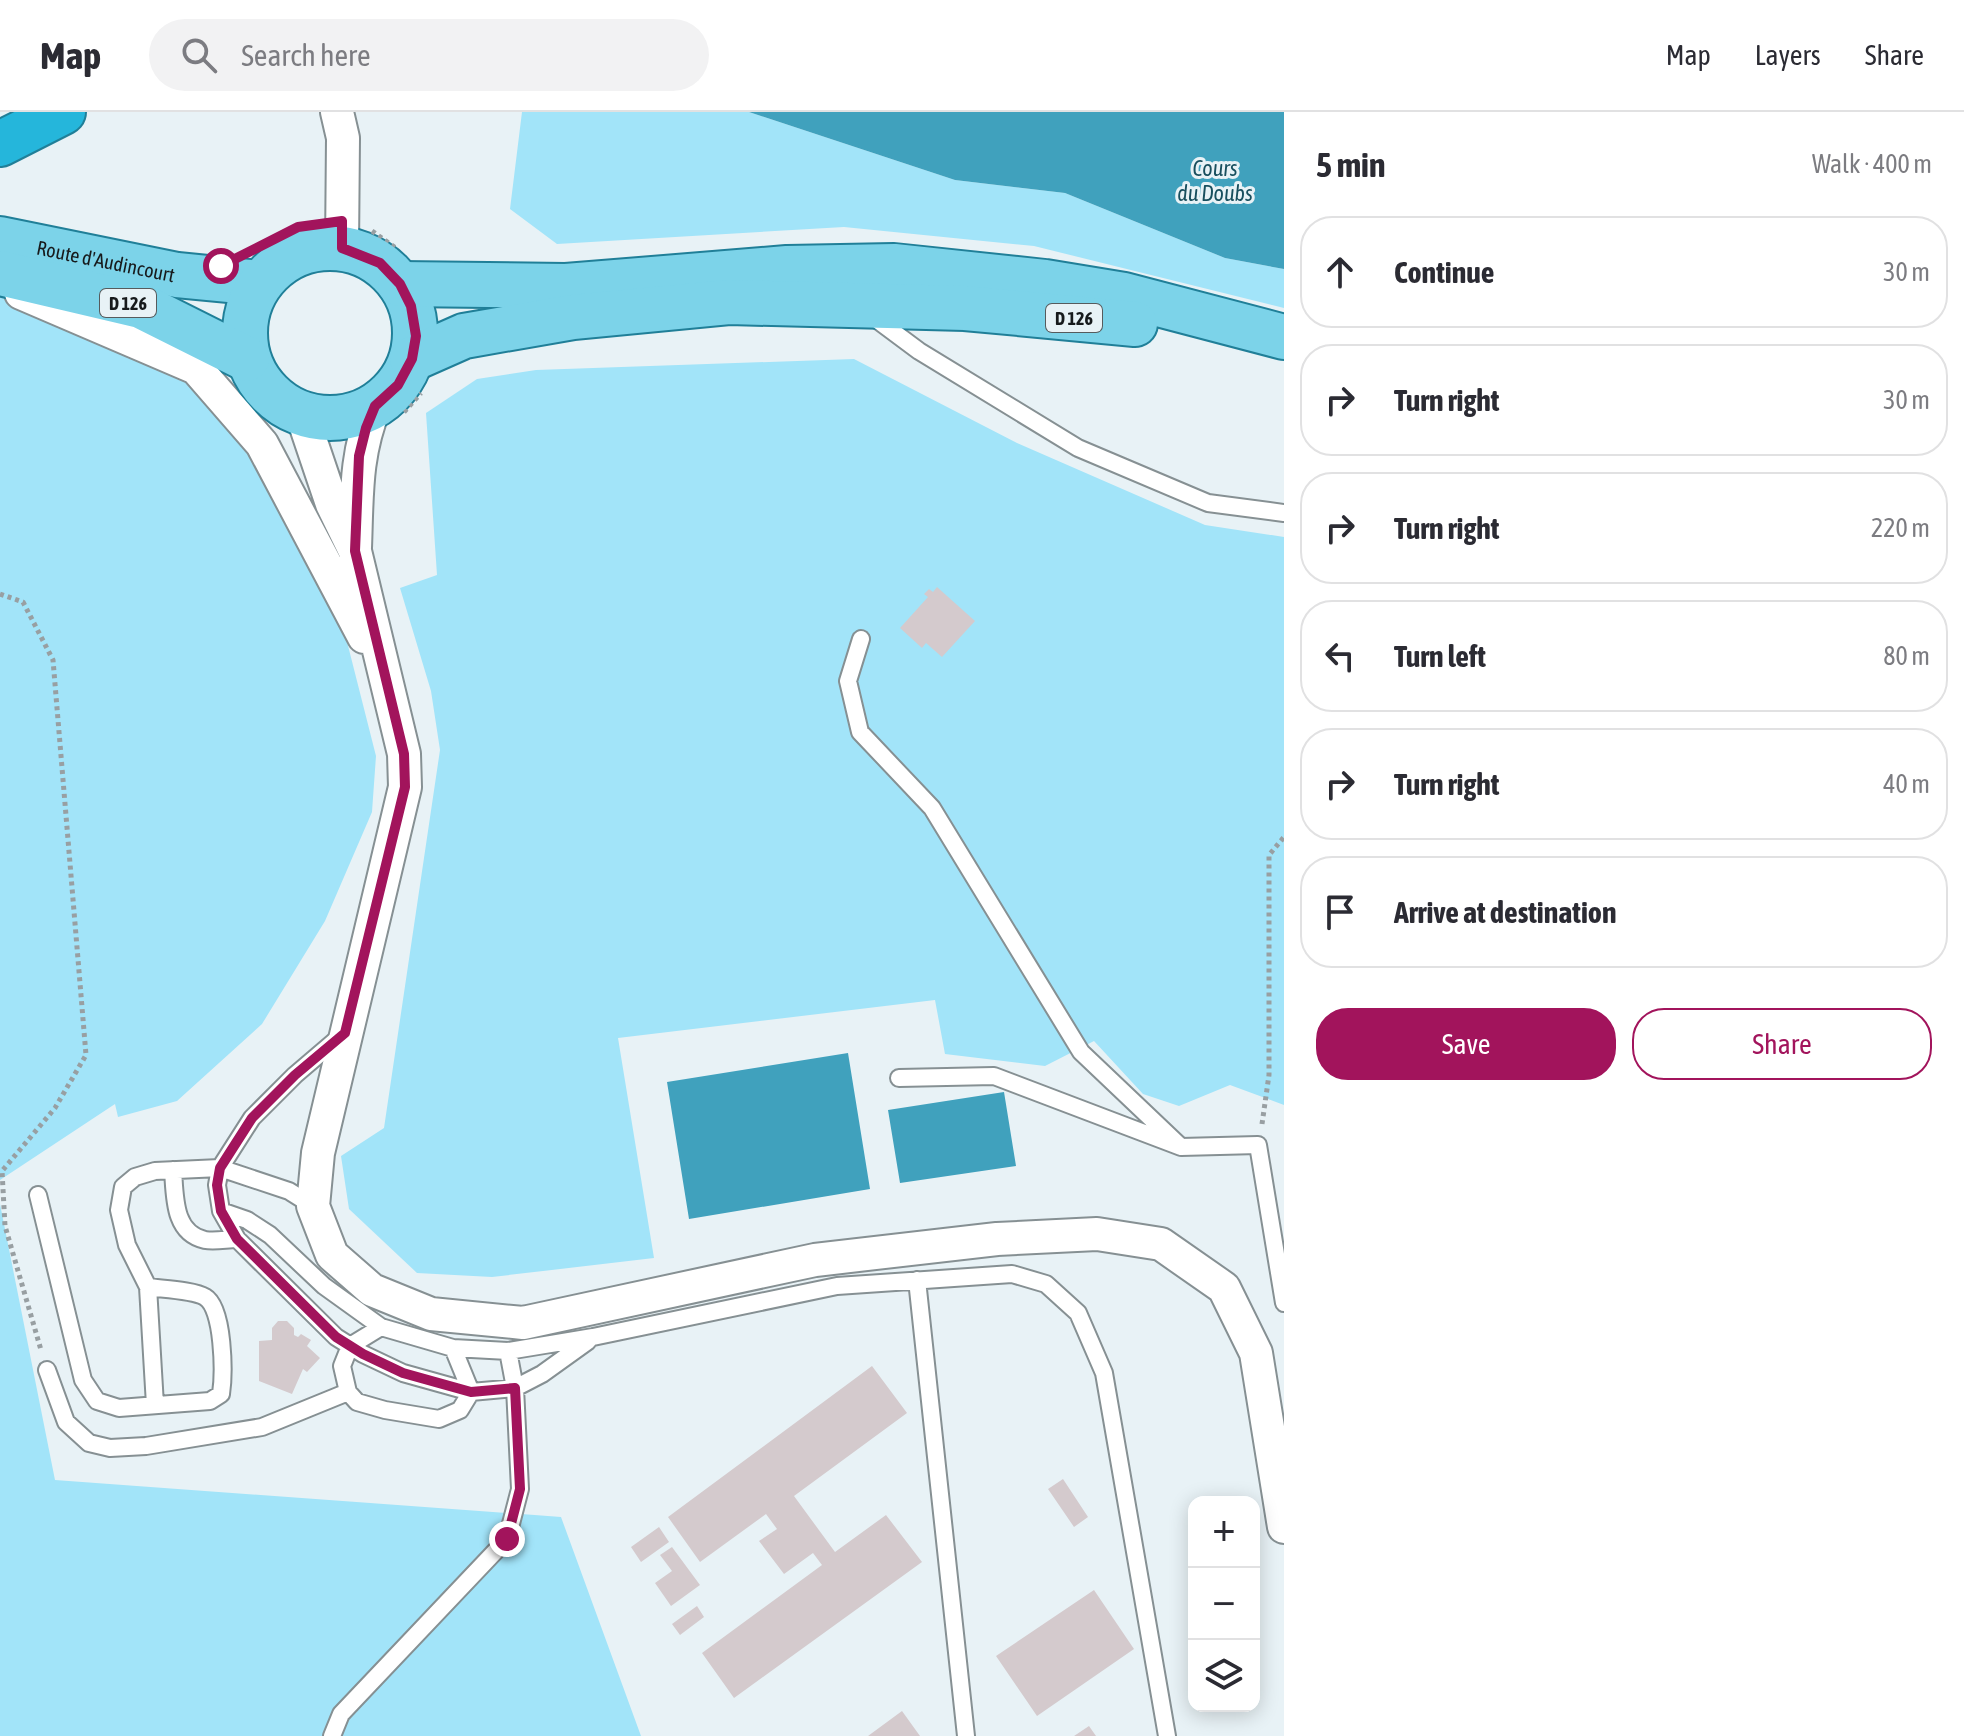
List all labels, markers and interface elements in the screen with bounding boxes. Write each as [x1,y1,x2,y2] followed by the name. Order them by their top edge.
[149,19,709,91] search box
[177,33,221,77] icon: search
[40,34,101,77] text: Map
[241,38,371,72] text: Search here
[1666,39,1711,71] text: Map
[1755,39,1821,71] text: Layers
[1865,39,1924,71] text: Share
[1316,145,1385,184] text: 5 min
[1812,149,1932,179] text: Walk · 400 m
[1177,155,1253,206] water label: Cours du Doubs
[35,235,177,286] street label: Route d'Audincourt
[203,248,239,284] route start
[1318,250,1362,294] icon: ahead
[1394,255,1494,289] text: Continue
[1883,257,1930,287] text: 30 m
[100,289,156,317] road number: D 126
[1046,304,1102,332] road number: D 126
[1318,378,1362,422] icon: right
[1394,383,1500,417] text: Turn right
[1883,385,1930,415] text: 30 m
[1318,506,1362,550] icon: right
[1394,511,1500,545] text: Turn right
[1871,513,1930,543] text: 220 m
[1318,634,1362,678] icon: left
[1394,639,1486,673] text: Turn left
[1883,641,1930,671] text: 80 m
[1318,762,1362,806] icon: right
[1394,767,1500,801] text: Turn right
[1883,769,1930,799] text: 40 m
[1318,890,1362,934] icon: arrive
[1394,895,1616,929] text: Arrive at destination
[1316,1008,1616,1080] button: Save
[1632,1008,1932,1080] button: Share
[1188,1496,1260,1712] map controls
[1188,1496,1260,1568] button: +
[489,1521,525,1557] route end
[1188,1568,1260,1640] button: −
[1188,1640,1260,1712] button: layers

